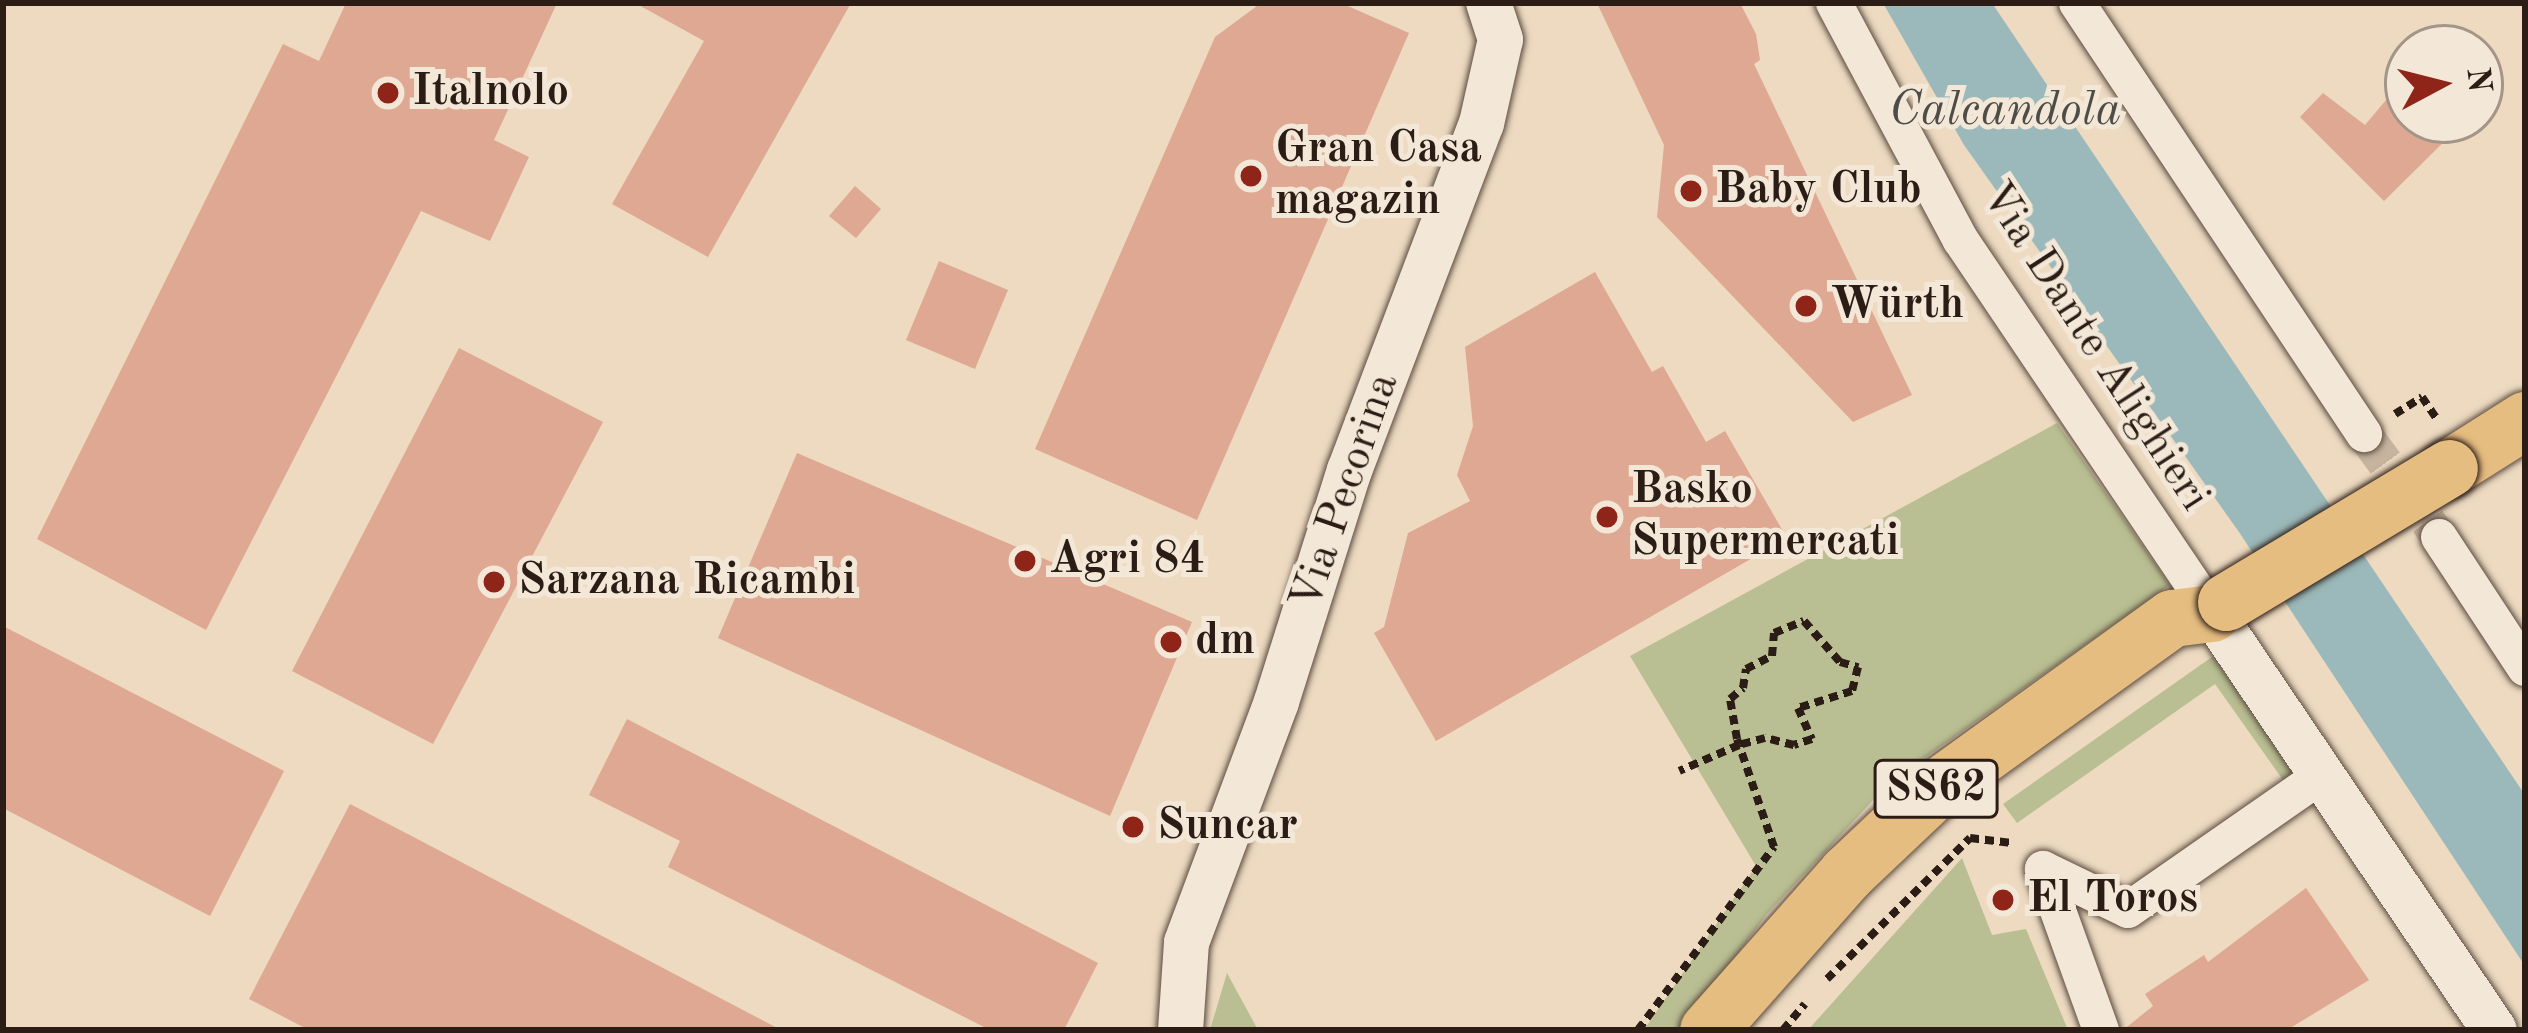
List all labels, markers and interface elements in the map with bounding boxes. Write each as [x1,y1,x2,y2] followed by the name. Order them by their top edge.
[2384,24,2504,144] north arrow
[2459,65,2495,94] text: N
[412,66,569,120] place label: Italnolo
[375,80,401,106] marker: Italnolo
[1889,83,2121,141] water label: Calcandola
[1275,123,1482,229] place label: Gran Casa magazin
[1238,163,1264,189] marker: Gran Casa magazin
[1715,164,1922,218] place label: Baby Club
[1968,172,2220,522] street label: Via Dante Alighieri
[1678,178,1704,204] marker: Baby Club
[1830,279,1964,333] place label: Würth
[1793,293,1819,319] marker: Würth
[1280,366,1412,618] street label: Via Pecorina
[1631,464,1899,570] place label: Basko Supermercati
[1594,504,1620,530] marker: Basko Supermercati
[1049,534,1206,588] place label: Agri 84
[1012,548,1038,574] marker: Agri 84
[518,555,855,609] place label: Sarzana Ricambi
[481,569,507,595] marker: Sarzana Ricambi
[1195,615,1255,669] place label: dm
[1158,629,1184,655] marker: dm
[1873,753,1999,825] road number: SS62
[1157,800,1298,854] place label: Suncar
[1120,814,1146,840] marker: Suncar
[2027,873,2198,927] place label: El Toros
[1990,887,2016,913] marker: El Toros

